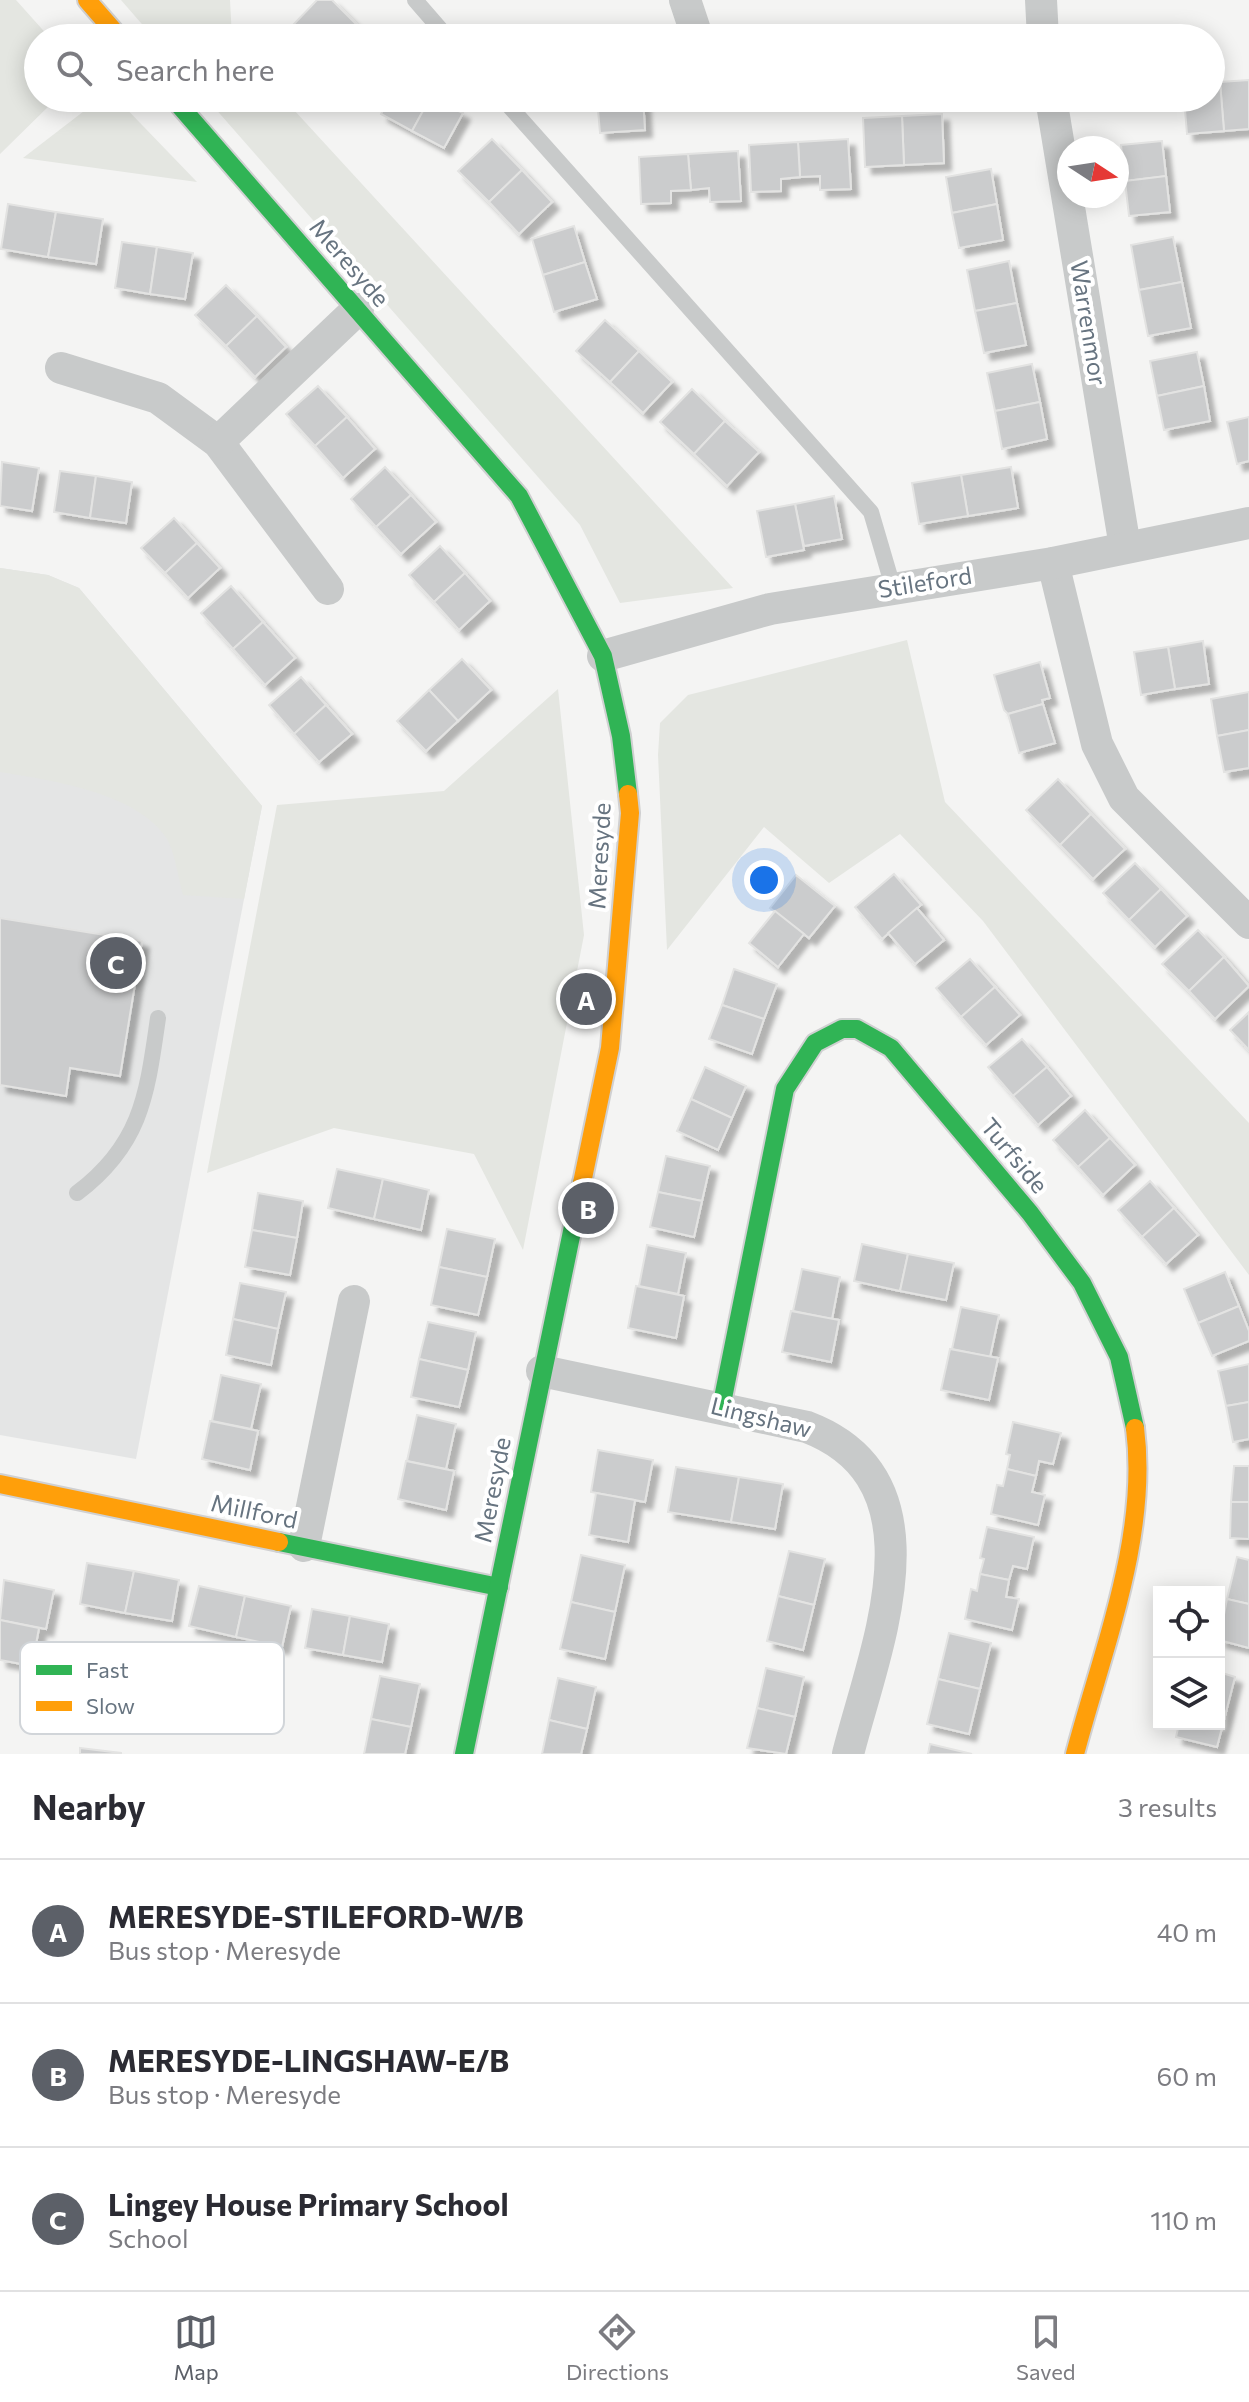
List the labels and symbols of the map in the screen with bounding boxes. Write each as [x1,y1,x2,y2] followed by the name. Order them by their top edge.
[1057,136,1129,208] north arrow
[304,212,396,312] street label: Meresyde
[1065,258,1114,388] street label: Warrenmor
[876,560,974,603] street label: Stileford
[581,802,616,910] street label: Meresyde
[744,860,784,900] your location
[90,933,142,993] pin: C
[560,969,612,1029] pin: A
[975,1112,1055,1198] street label: Turfside
[562,1178,614,1238] pin: B
[708,1390,815,1443] street label: Lingshaw
[467,1435,516,1545] street label: Meresyde
[208,1487,300,1534] street label: Millford
[20,1642,284,1734] legend
[86,1656,129,1683] text: Fast
[86,1692,135,1719] text: Slow

